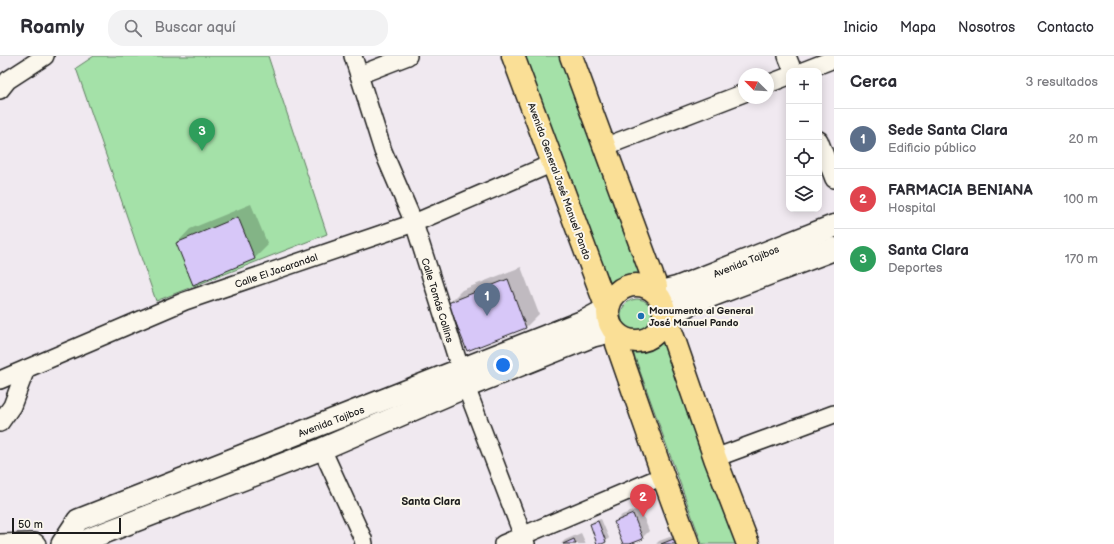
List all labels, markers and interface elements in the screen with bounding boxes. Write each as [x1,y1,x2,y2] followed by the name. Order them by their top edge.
[108,10,388,46] search box
[20,16,84,39] text: Roamly
[122,17,144,39] icon: search
[154,18,236,37] text: Buscar aquí
[844,19,878,36] text: Inicio
[900,19,936,36] text: Mapa
[958,19,1015,36] text: Nosotros
[1037,19,1094,36] text: Contacto
[738,68,774,104] north arrow
[786,68,822,212] map controls
[786,68,822,104] button: +
[850,72,897,92] text: Cerca
[1026,74,1098,90] text: 3 resultados
[525,101,593,262] street label: Avenida General José Manuel Pando
[786,104,822,140] button: −
[189,118,215,151] pin: 3
[888,121,1008,140] text: Sede Santa Clara
[860,131,866,147] text: 1
[1068,131,1098,147] text: 20 m
[786,140,822,176] button: locate
[888,140,976,156] text: Edificio público
[786,176,822,212] button: layers
[888,181,1033,200] text: FARMACIA BENIANA
[859,191,867,207] text: 2
[1063,191,1098,207] text: 100 m
[888,200,936,216] text: Hospital
[888,241,969,260] text: Santa Clara
[712,243,781,281] street label: Avenida Tajibos
[233,251,319,291] street label: Calle El Jacarandal
[859,251,867,267] text: 3
[1065,251,1098,267] text: 170 m
[418,257,456,344] street label: Calle Tomás Collins
[888,260,943,276] text: Deportes
[474,283,500,316] pin: 1
[649,305,753,329] place label: Monumento al General José Manuel Pando
[636,311,646,321] marker: Monumento al General José Manuel Pando
[493,355,513,375] your location
[297,404,366,440] street label: Avenida Tajibos
[630,484,656,517] pin: 2
[401,495,461,508] district label: Santa Clara
[12,516,121,535] scale bar
[18,518,43,531] text: 50 m

